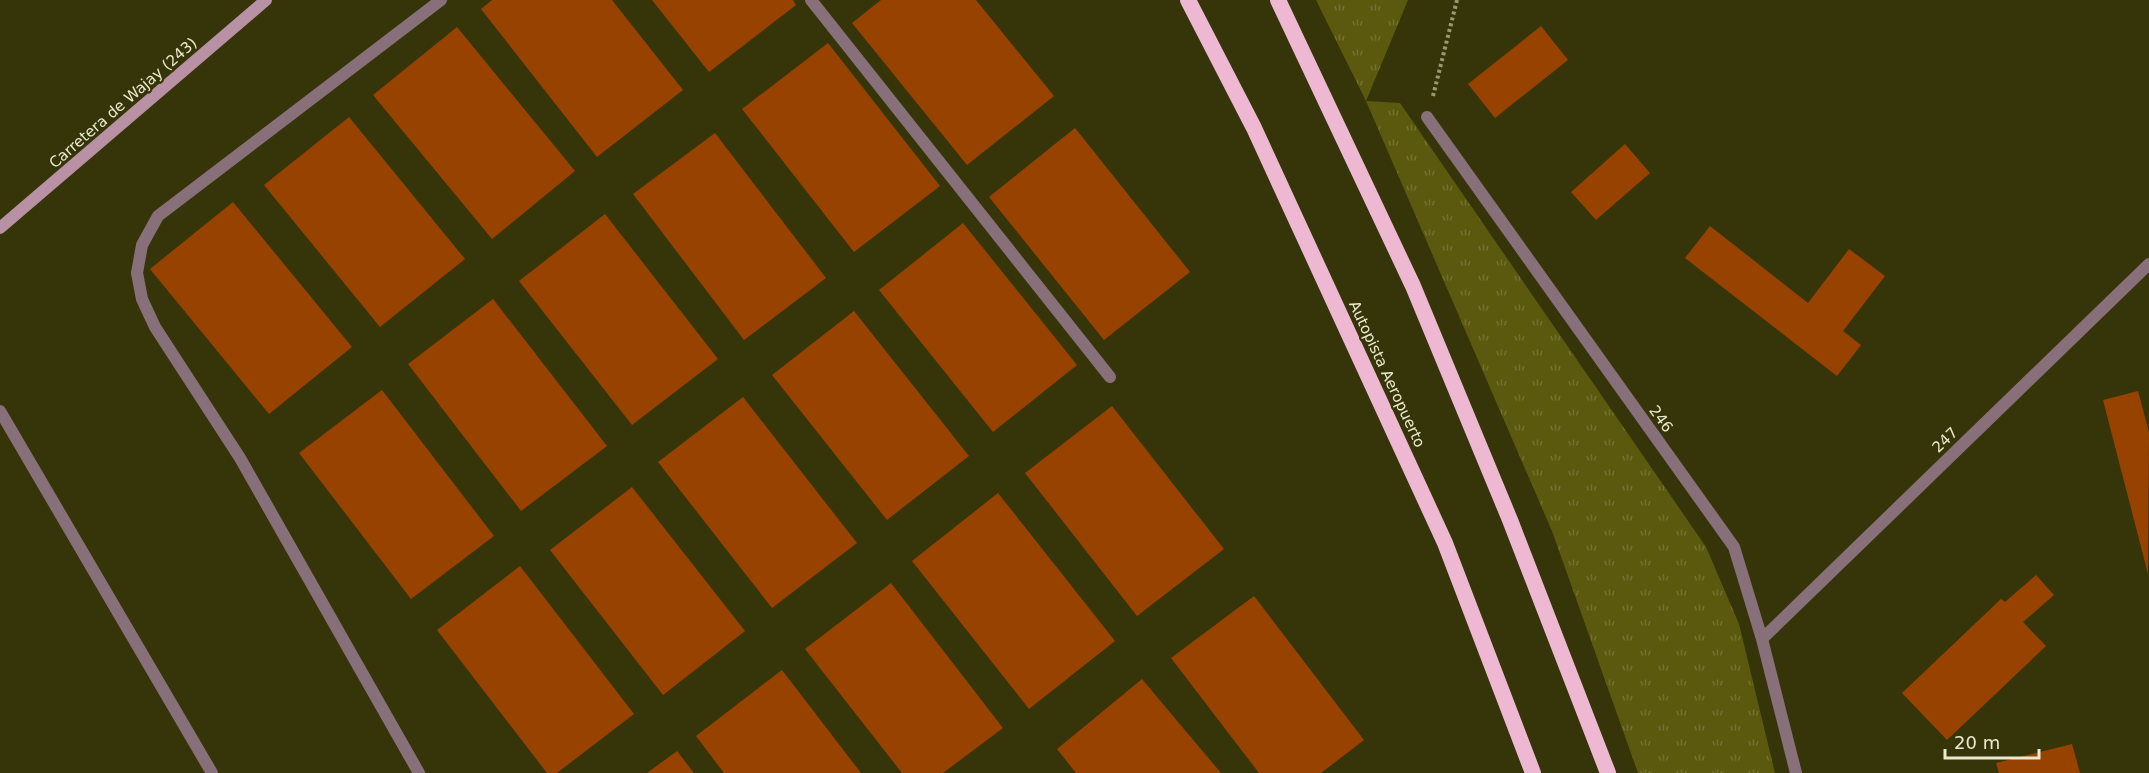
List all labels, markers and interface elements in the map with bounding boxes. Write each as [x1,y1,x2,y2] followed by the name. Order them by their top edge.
[45,34,201,172] street label: Carretera de Wajay (243)
[1345,298,1429,450] street label: Autopista Aeropuerto
[1645,402,1677,436] street label: 246
[1928,424,1962,456] street label: 247
[1945,722,2040,760] scale bar
[1954,732,2000,753] text: 20 m

